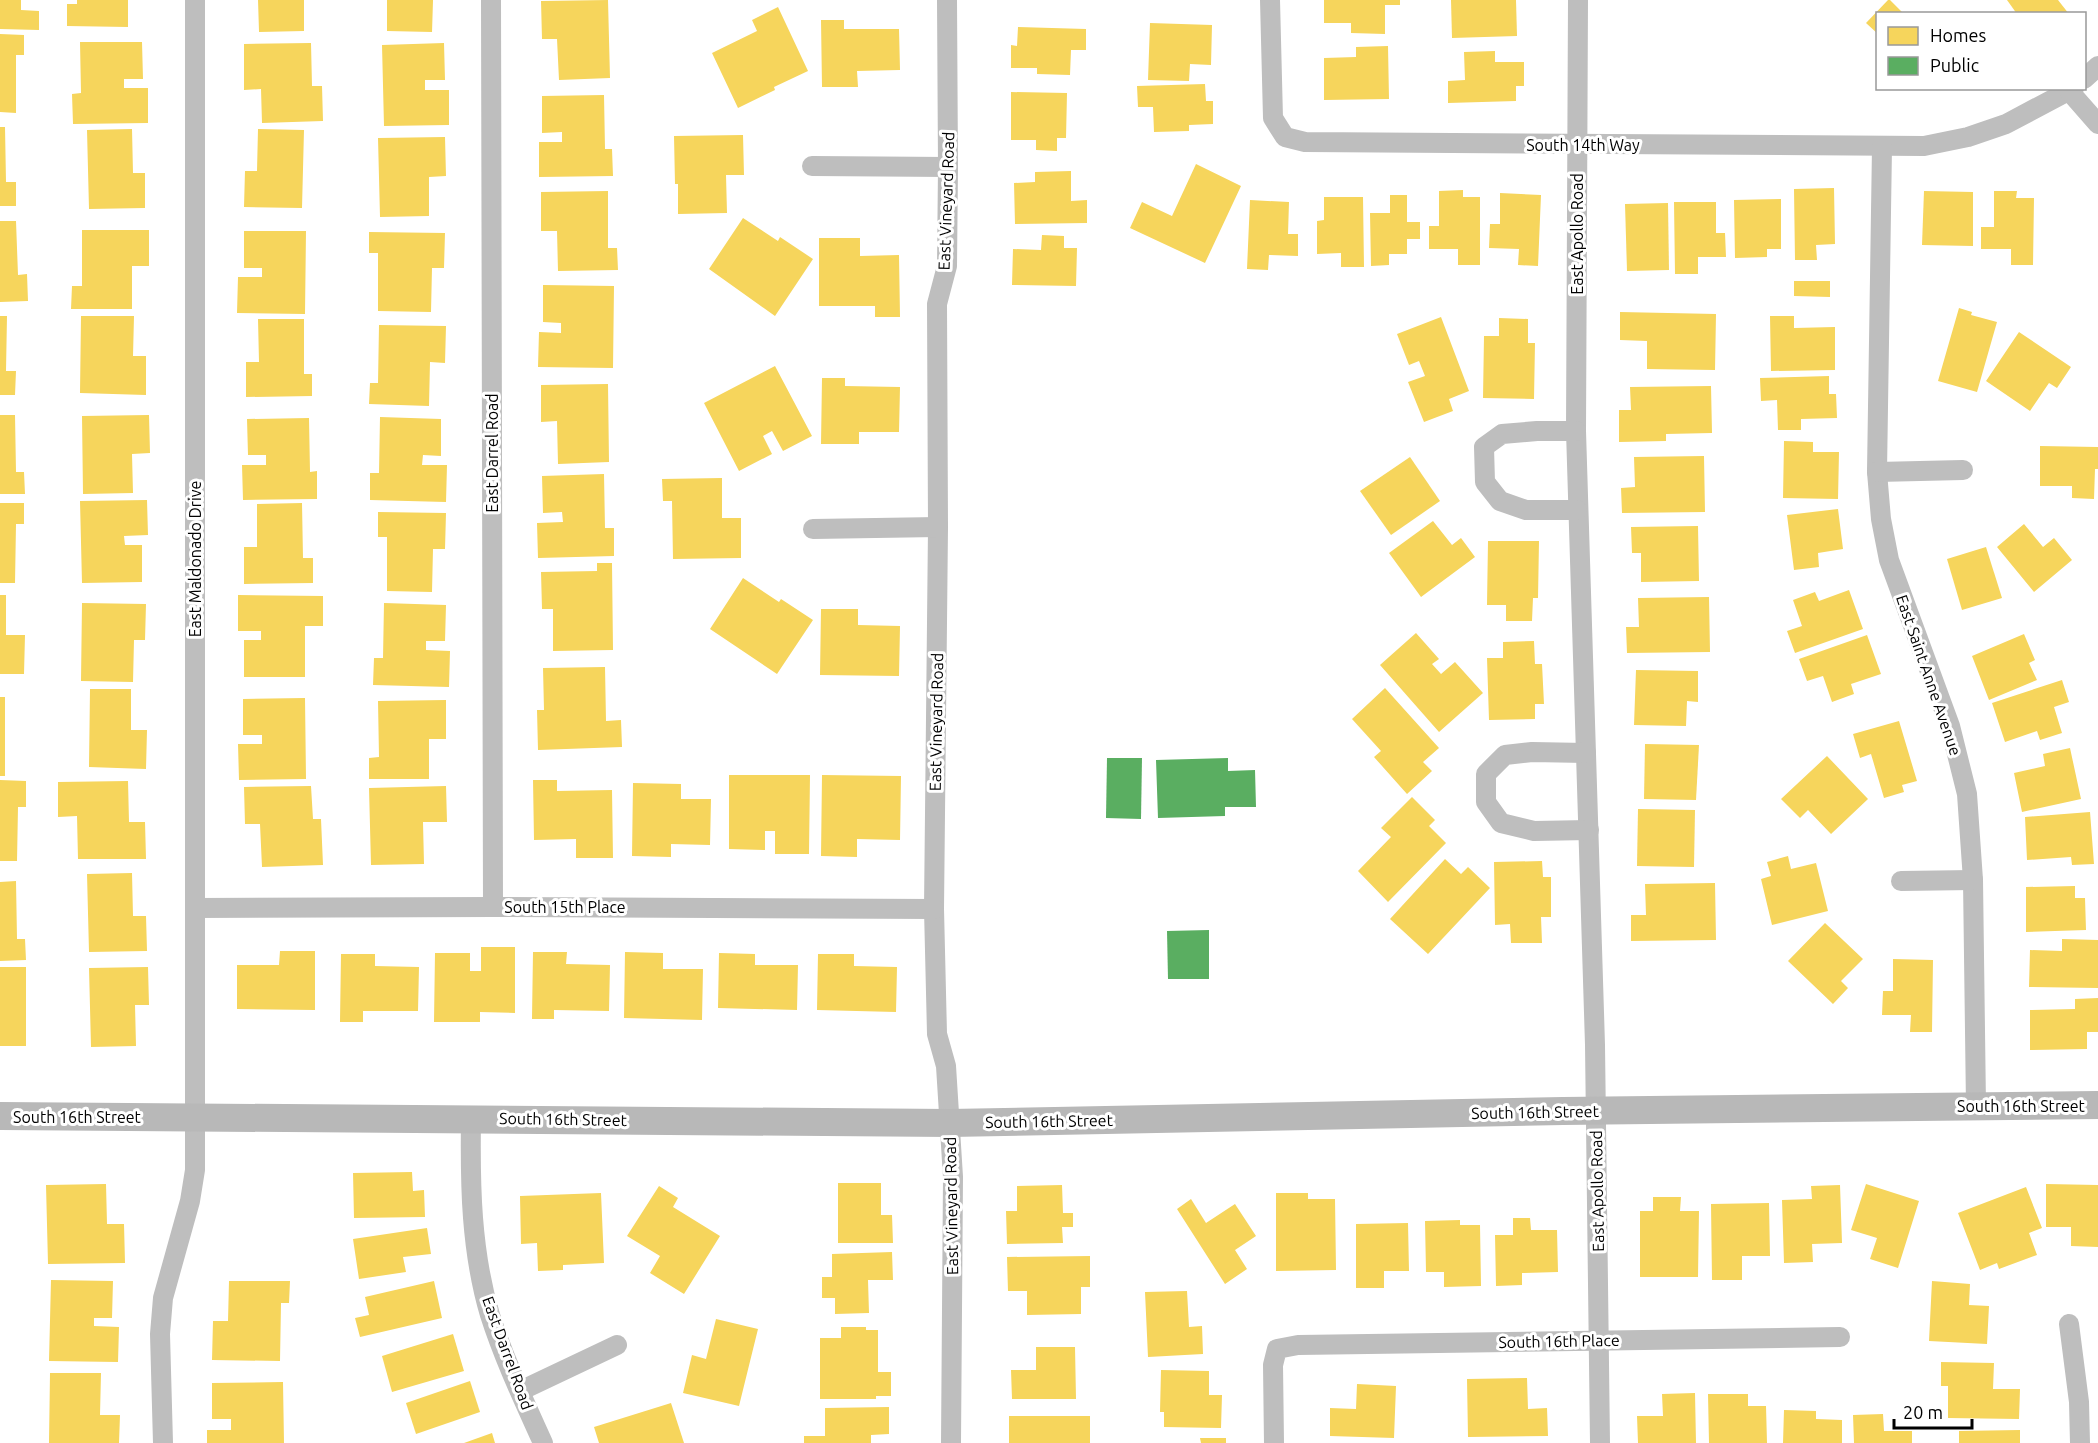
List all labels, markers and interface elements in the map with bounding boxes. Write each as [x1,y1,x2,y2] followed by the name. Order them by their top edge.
[1876,12,2086,90] legend
[1930,25,1987,45] text: Homes
[1930,55,1979,75] text: Public
[935,131,957,271] street label: East Vineyard Road
[1526,136,1640,154] street label: South 14th Way
[1568,173,1586,295] street label: East Apollo Road
[483,393,501,513] street label: East Darrel Road
[186,481,204,637] street label: East Maldonado Drive
[1893,592,1965,758] street label: East Saint Anne Avenue
[926,653,946,791] street label: East Vineyard Road
[504,898,626,916] street label: South 15th Place
[1957,1097,2086,1115] street label: South 16th Street
[1471,1102,1600,1122] street label: South 16th Street
[13,1108,142,1126] street label: South 16th Street
[499,1109,628,1129] street label: South 16th Street
[985,1111,1114,1131] street label: South 16th Street
[1587,1130,1607,1252] street label: East Apollo Road
[941,1137,961,1275] street label: East Vineyard Road
[479,1294,537,1412] street label: East Darrel Road
[1498,1331,1620,1351] street label: South 16th Place
[1894,1392,1972,1430] scale bar
[1903,1402,1943,1422] text: 20 m

